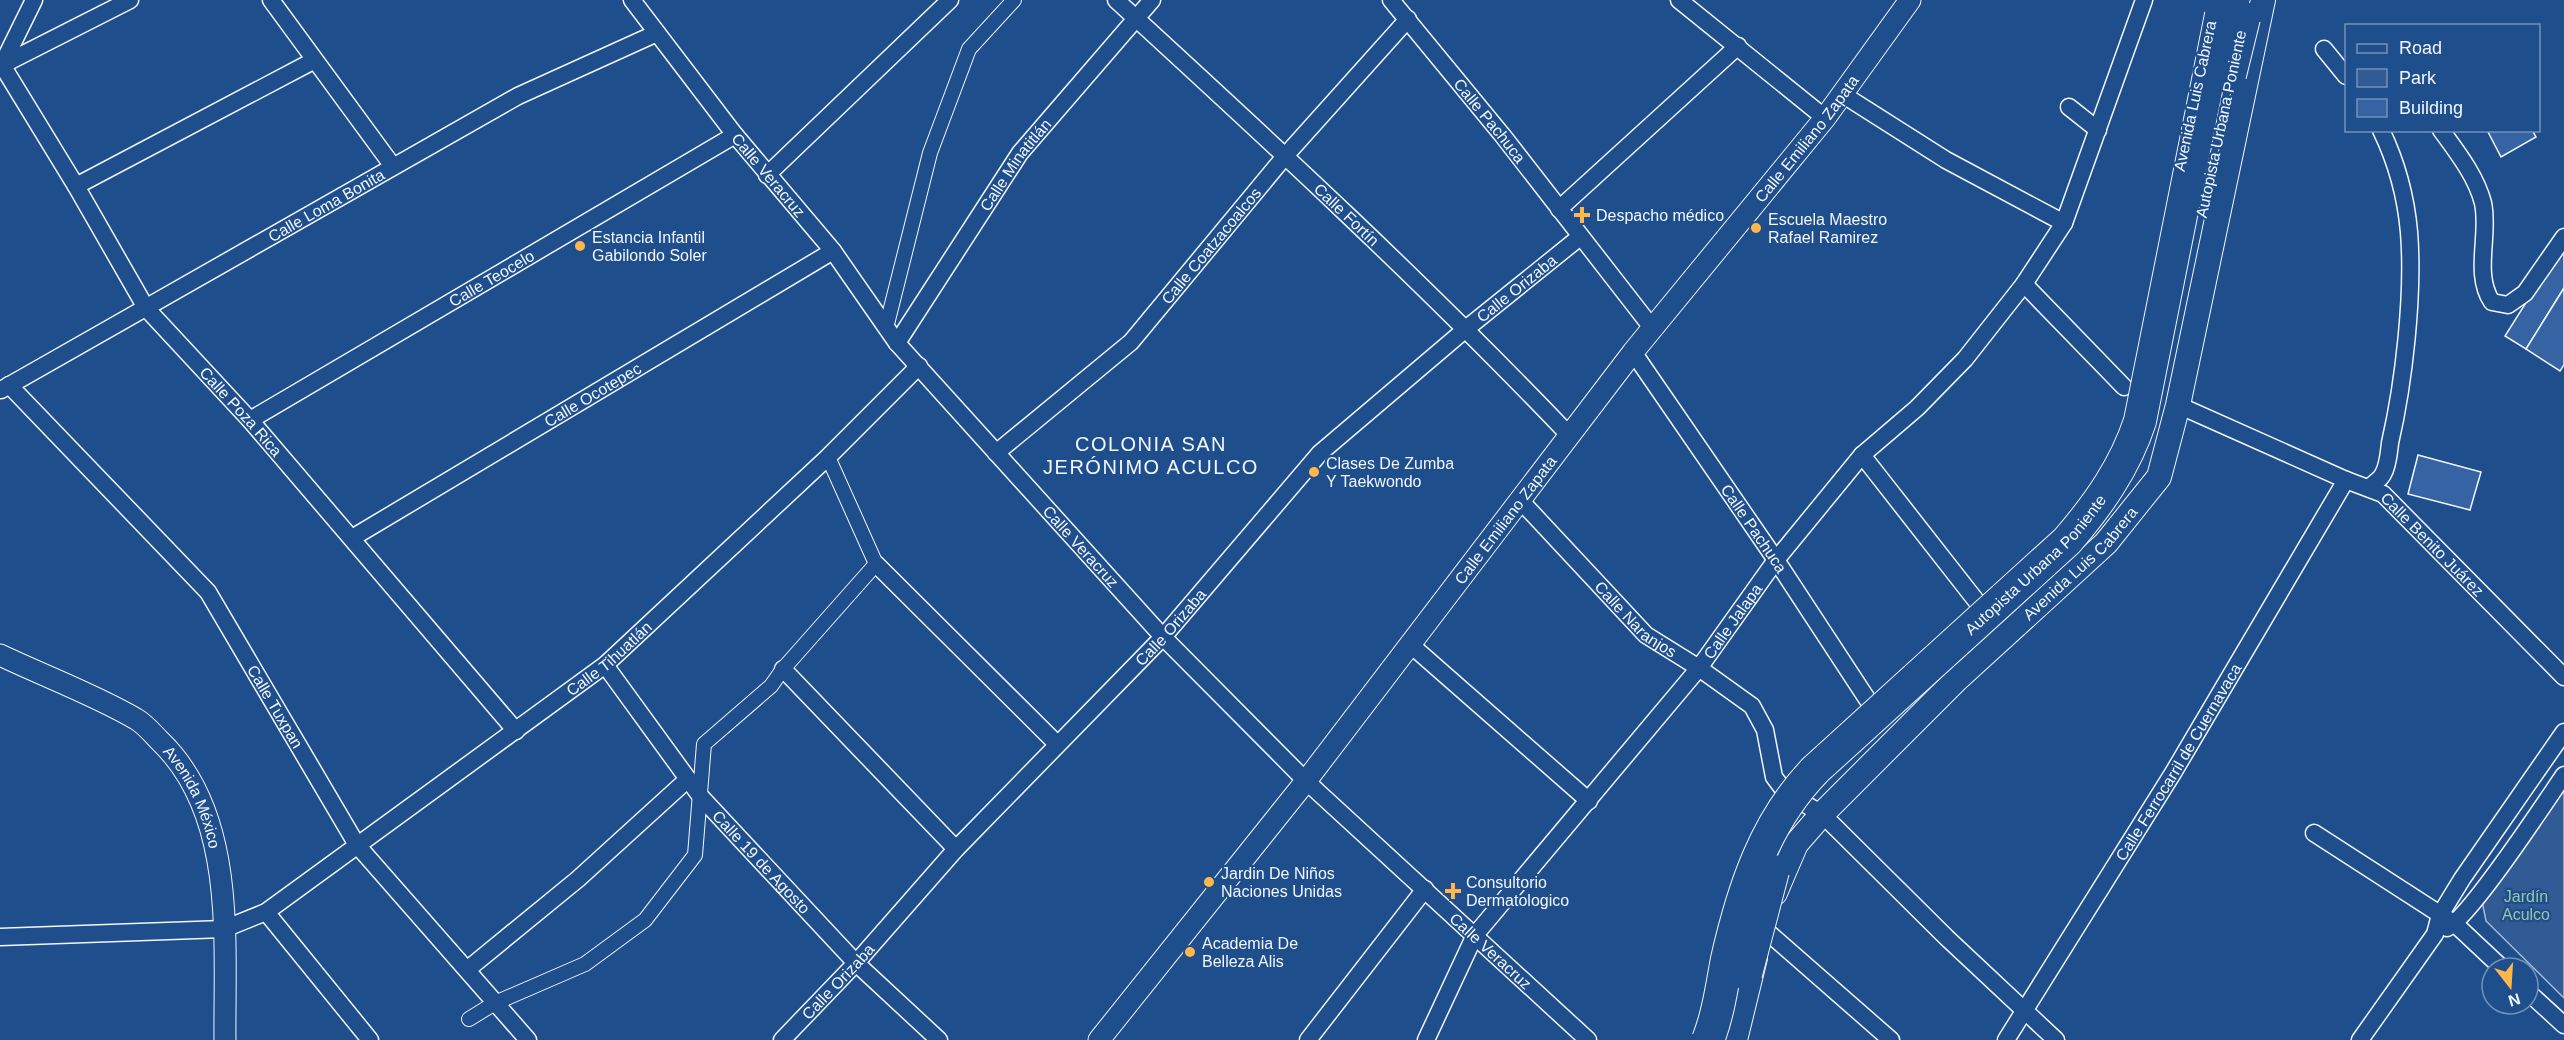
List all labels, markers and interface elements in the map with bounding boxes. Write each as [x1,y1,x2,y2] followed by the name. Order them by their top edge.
[2171,19,2219,173] street label: Avenida Luis Cabrera
[2345,24,2540,132] legend
[2193,29,2249,219] street label: Autopista Urbana Poniente
[2399,38,2442,58] text: Road
[2399,68,2437,88] text: Park
[1751,72,1862,205] street label: Calle Emiliano Zapata
[1451,75,1529,166] street label: Calle Pachuca
[2399,98,2463,118] text: Building
[976,115,1054,214] street label: Calle Minatitlán
[729,130,809,220] street label: Calle Veracruz
[265,165,387,245] street label: Calle Loma Bonita
[1311,180,1383,249] street label: Calle Fortín
[1158,184,1264,307] street label: Calle Coatzacoalcos
[1573,206,1591,224] marker: Despacho médico
[1596,207,1724,224] place label: Despacho médico
[1768,211,1887,246] place label: Escuela Maestro Rafael Ramirez
[1749,221,1763,235] marker: Escuela Maestro Rafael Ramirez
[592,229,707,264] place label: Estancia Infantil Gabilondo Soler
[573,239,587,253] marker: Estancia Infantil Gabilondo Soler
[446,246,537,310] street label: Calle Teocelo
[1473,251,1560,325] street label: Calle Orizaba
[541,359,644,430] street label: Calle Ocotepec
[197,363,286,460] street label: Calle Poza Rica
[1043,433,1259,478] district label: COLONIA SAN JERÓNIMO ACULCO
[1451,452,1559,587] street label: Calle Emiliano Zapata
[1326,455,1454,490] place label: Clases De Zumba Y Taekwondo
[1307,465,1321,479] marker: Clases De Zumba Y Taekwondo
[1718,481,1790,576] street label: Calle Pachuca
[2378,489,2487,599] street label: Calle Benito Juárez
[1962,491,2109,638] street label: Autopista Urbana Poniente
[1040,502,1122,591] street label: Calle Veracruz
[2019,503,2140,623] street label: Avenida Luis Cabrera
[1592,578,1680,660] street label: Calle Naranjos
[1700,580,1765,662] street label: Calle Jalapa
[1132,585,1209,669] street label: Calle Orizaba
[563,618,655,699] street label: Calle Tihuatlán
[2112,660,2244,863] street label: Calle Ferrocarril de Cuernavaca
[244,662,306,751] street label: Calle Tuxpan
[160,742,224,850] street label: Avenida México
[710,807,814,917] street label: Calle 19 de Agosto
[1221,865,1342,900] place label: Jardin De Niños Naciones Unidas
[1466,874,1569,909] place label: Consultorio Dermatologico
[1202,875,1216,889] marker: Jardin De Niños Naciones Unidas
[1444,882,1462,900] marker: Consultorio Dermatologico
[2502,888,2550,923] park label: Jardín Aculco
[1447,909,1535,992] street label: Calle Veracruz
[1202,935,1298,970] place label: Academia De Belleza Alis
[798,940,877,1022] street label: Calle Orizaba
[1183,945,1197,959] marker: Academia De Belleza Alis
[2480,956,2540,1016] north arrow
[2506,990,2522,1010] text: N

